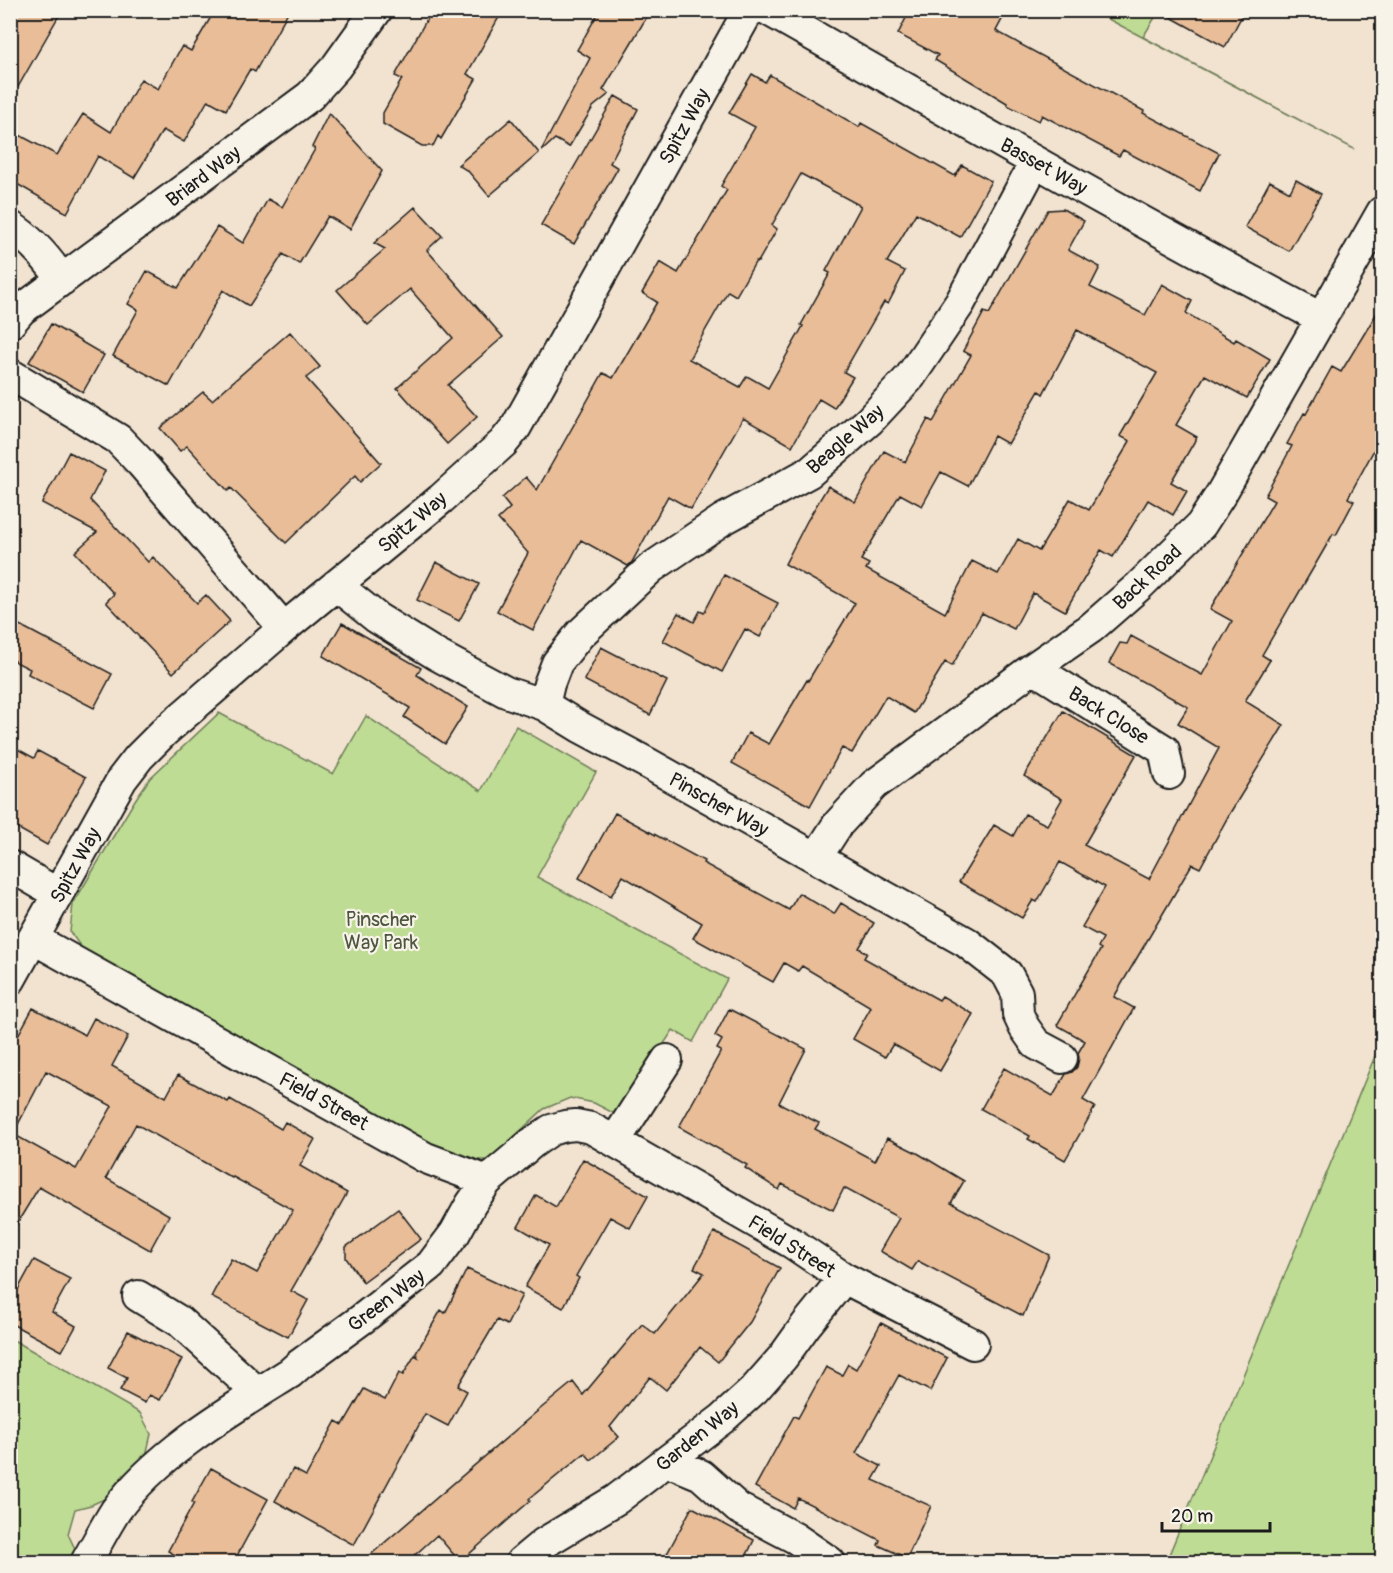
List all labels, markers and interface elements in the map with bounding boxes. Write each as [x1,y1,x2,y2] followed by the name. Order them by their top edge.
[654,84,716,168] street label: Spitz Way
[996,132,1092,201] street label: Basset Way
[161,140,246,213] street label: Briard Way
[801,399,890,480] street label: Beagle Way
[373,486,452,558] street label: Spitz Way
[1108,539,1187,615] street label: Back Road
[1064,681,1154,750] street label: Back Close
[665,767,773,842] street label: Pinscher Way
[45,823,107,907] street label: Spitz Way
[344,907,419,955] park label: Pinscher Way Park
[275,1067,374,1137] street label: Field Street
[743,1210,841,1284] street label: Field Street
[343,1263,430,1337] street label: Green Way
[651,1395,744,1477] street label: Garden Way
[1162,1495,1270,1533] scale bar
[1171,1505,1213,1528] text: 20 m

